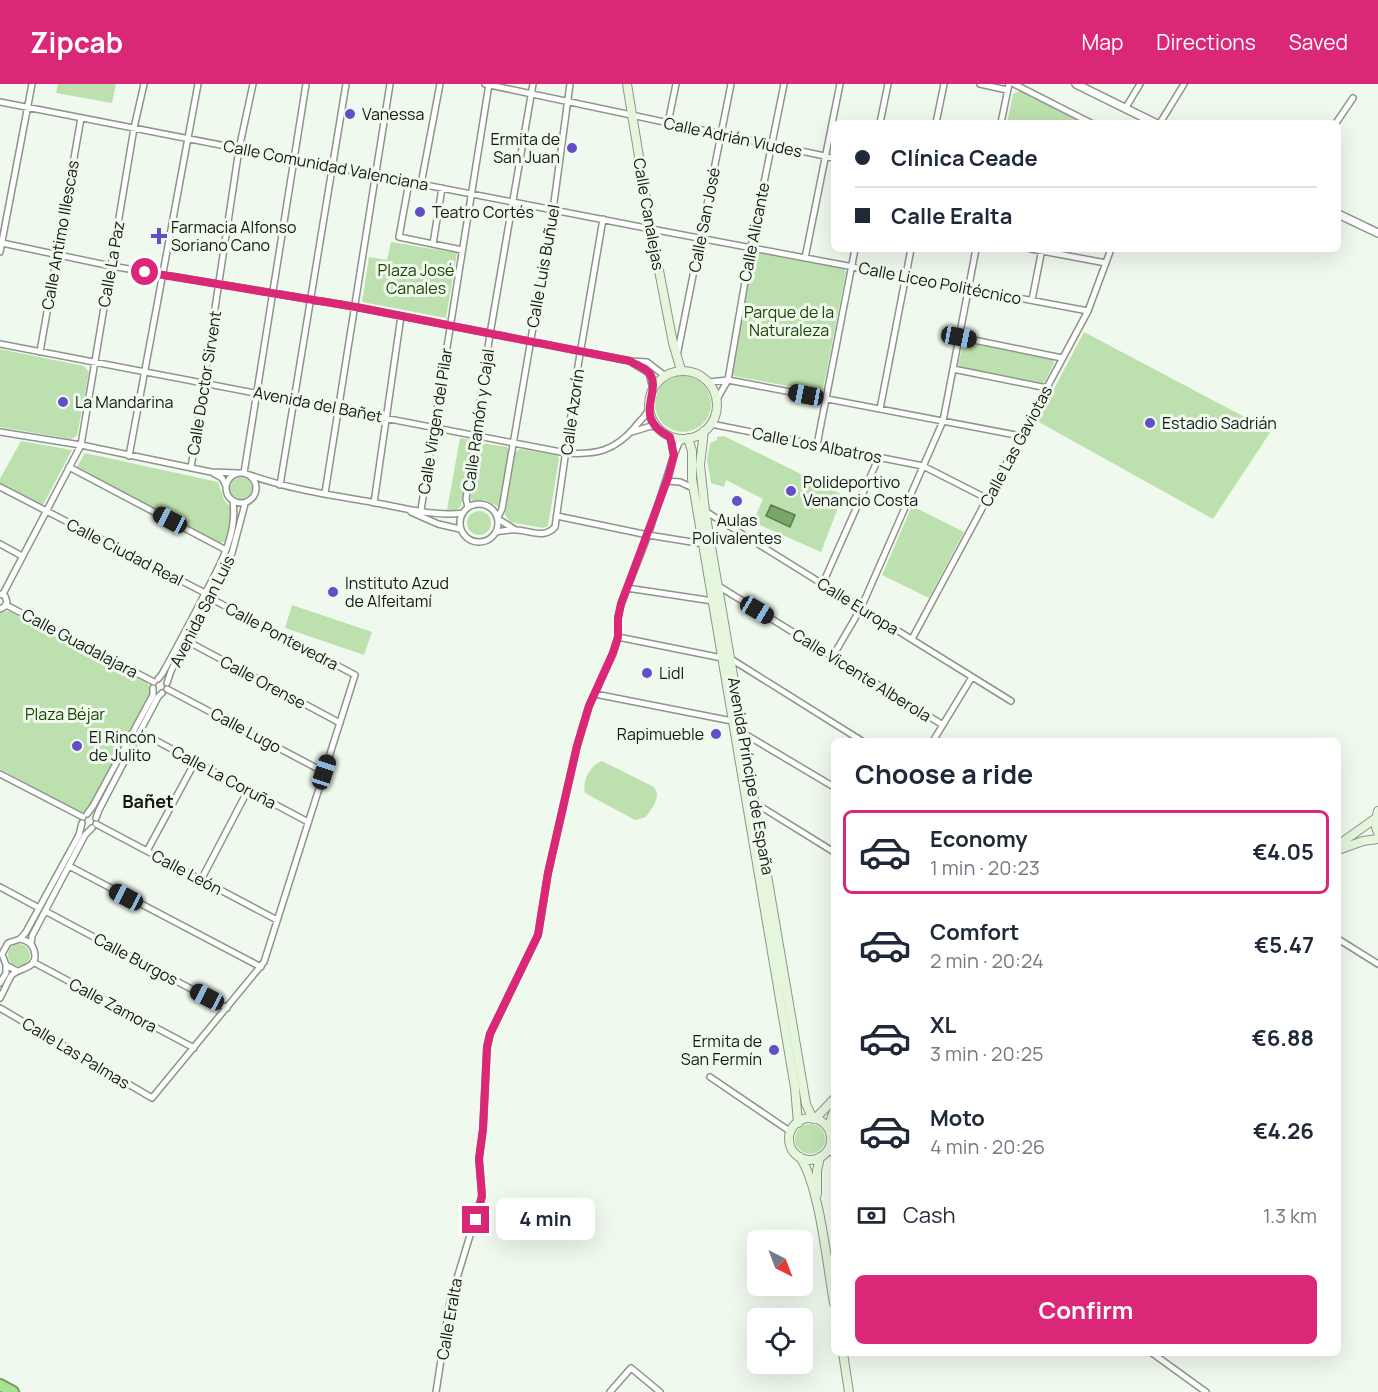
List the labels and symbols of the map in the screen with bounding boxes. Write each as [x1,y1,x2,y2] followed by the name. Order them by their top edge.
[362,103,424,125] place label: Vanessa
[343,107,357,121] marker: Vanessa
[662,112,804,162] street label: Calle Adrián Viudes
[490,128,560,168] place label: Ermita de San Juan
[222,134,430,196] street label: Calle Comunidad Valenciana
[565,141,579,155] marker: Ermita de San Juan
[628,156,670,272] street label: Calle Canalejas
[36,159,84,311] street label: Calle Antimo Illescas
[683,166,725,274] street label: Calle San José
[734,181,774,283] street label: Calle Alicante
[432,201,534,223] place label: Teatro Cortés
[521,203,565,329] street label: Calle Luis Buñuel
[413,205,427,219] marker: Teatro Cortés
[171,216,296,256] place label: Farmacia Alfonso Soriano Cano
[93,219,129,309] street label: Calle La Paz
[152,229,166,243] marker: Farmacia Alfonso Soriano Cano
[857,256,1023,310] street label: Calle Liceo Politécnico
[131,258,158,285] route start
[378,259,454,299] park label: Plaza José Canales
[744,301,834,341] park label: Parque de la Naturaleza
[182,309,226,457] street label: Calle Doctor Sirvent
[940,325,978,349] car
[413,346,457,496] street label: Calle Virgen del Pilar
[457,347,499,493] street label: Calle Ramón y Cajal
[555,367,589,457] street label: Calle Azorín
[252,381,384,427] street label: Avenida del Bañet
[975,382,1057,510] street label: Calle Las Gaviotas
[787,383,825,407] car
[75,391,173,413] place label: La Mandarina
[56,395,70,409] marker: La Mandarina
[1162,412,1277,434] place label: Estadio Sadrián
[1143,416,1157,430] marker: Estadio Sadrián
[750,422,884,468] street label: Calle Los Albatros
[803,471,918,511] place label: Polideportivo Venancio Costa
[784,484,798,498] marker: Polideportivo Venancio Costa
[730,494,744,508] marker: Aulas Polivalentes
[150,504,190,536] car
[692,509,782,549] place label: Aulas Polivalentes
[63,513,187,591] street label: Calle Ciudad Real
[164,551,240,671] street label: Avenida San Luis
[345,572,449,612] place label: Instituto Azud de Alfeitamí
[813,572,903,640] street label: Calle Europa
[326,585,340,599] marker: Instituto Azud de Alfeitamí
[737,593,777,627] car
[222,597,342,675] street label: Calle Pontevedra
[18,603,142,683] street label: Calle Guadalajara
[788,623,936,727] street label: Calle Vicente Alberola
[216,650,310,714] street label: Calle Orense
[659,662,684,684] place label: Lidl
[640,666,654,680] marker: Lidl
[723,675,779,877] street label: Avenida Príncipe de España
[207,702,285,758] street label: Calle Lugo
[25,703,105,725] park label: Plaza Béjar
[617,723,704,745] place label: Rapimueble
[89,726,156,766] place label: El Rincón de Julito
[709,727,723,741] marker: Rapimueble
[70,739,84,753] marker: El Rincón de Julito
[168,740,280,814] street label: Calle La Coruña
[310,752,338,792] car
[122,789,174,813] district label: Bañet
[148,844,226,900] street label: Calle León
[106,881,146,913] car
[90,928,182,990] street label: Calle Burgos
[65,973,161,1037] street label: Calle Zamora
[187,981,227,1013] car
[18,1012,134,1094] street label: Calle Las Palmas
[681,1030,762,1070] place label: Ermita de San Fermín
[767,1043,781,1057] marker: Ermita de San Fermín
[497,1199,596,1241] callout: 4 min
[462,1206,489,1233] route end
[747,1230,813,1296] north arrow
[431,1276,467,1362] street label: Calle Eralta

